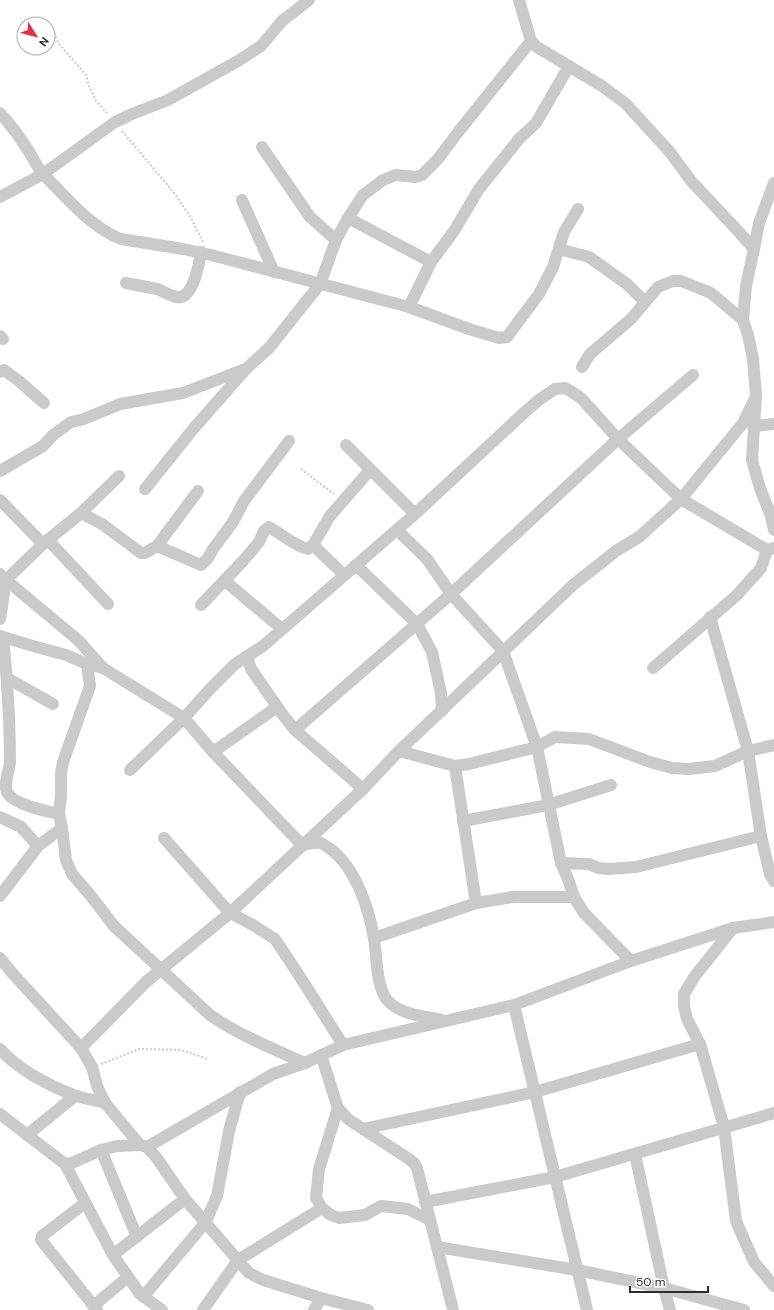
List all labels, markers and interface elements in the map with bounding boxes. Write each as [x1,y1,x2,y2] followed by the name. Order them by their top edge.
[16,16,56,56] north arrow
[36,35,52,49] text: N
[630,1268,708,1294] scale bar
[636,1274,665,1290] text: 50 m

